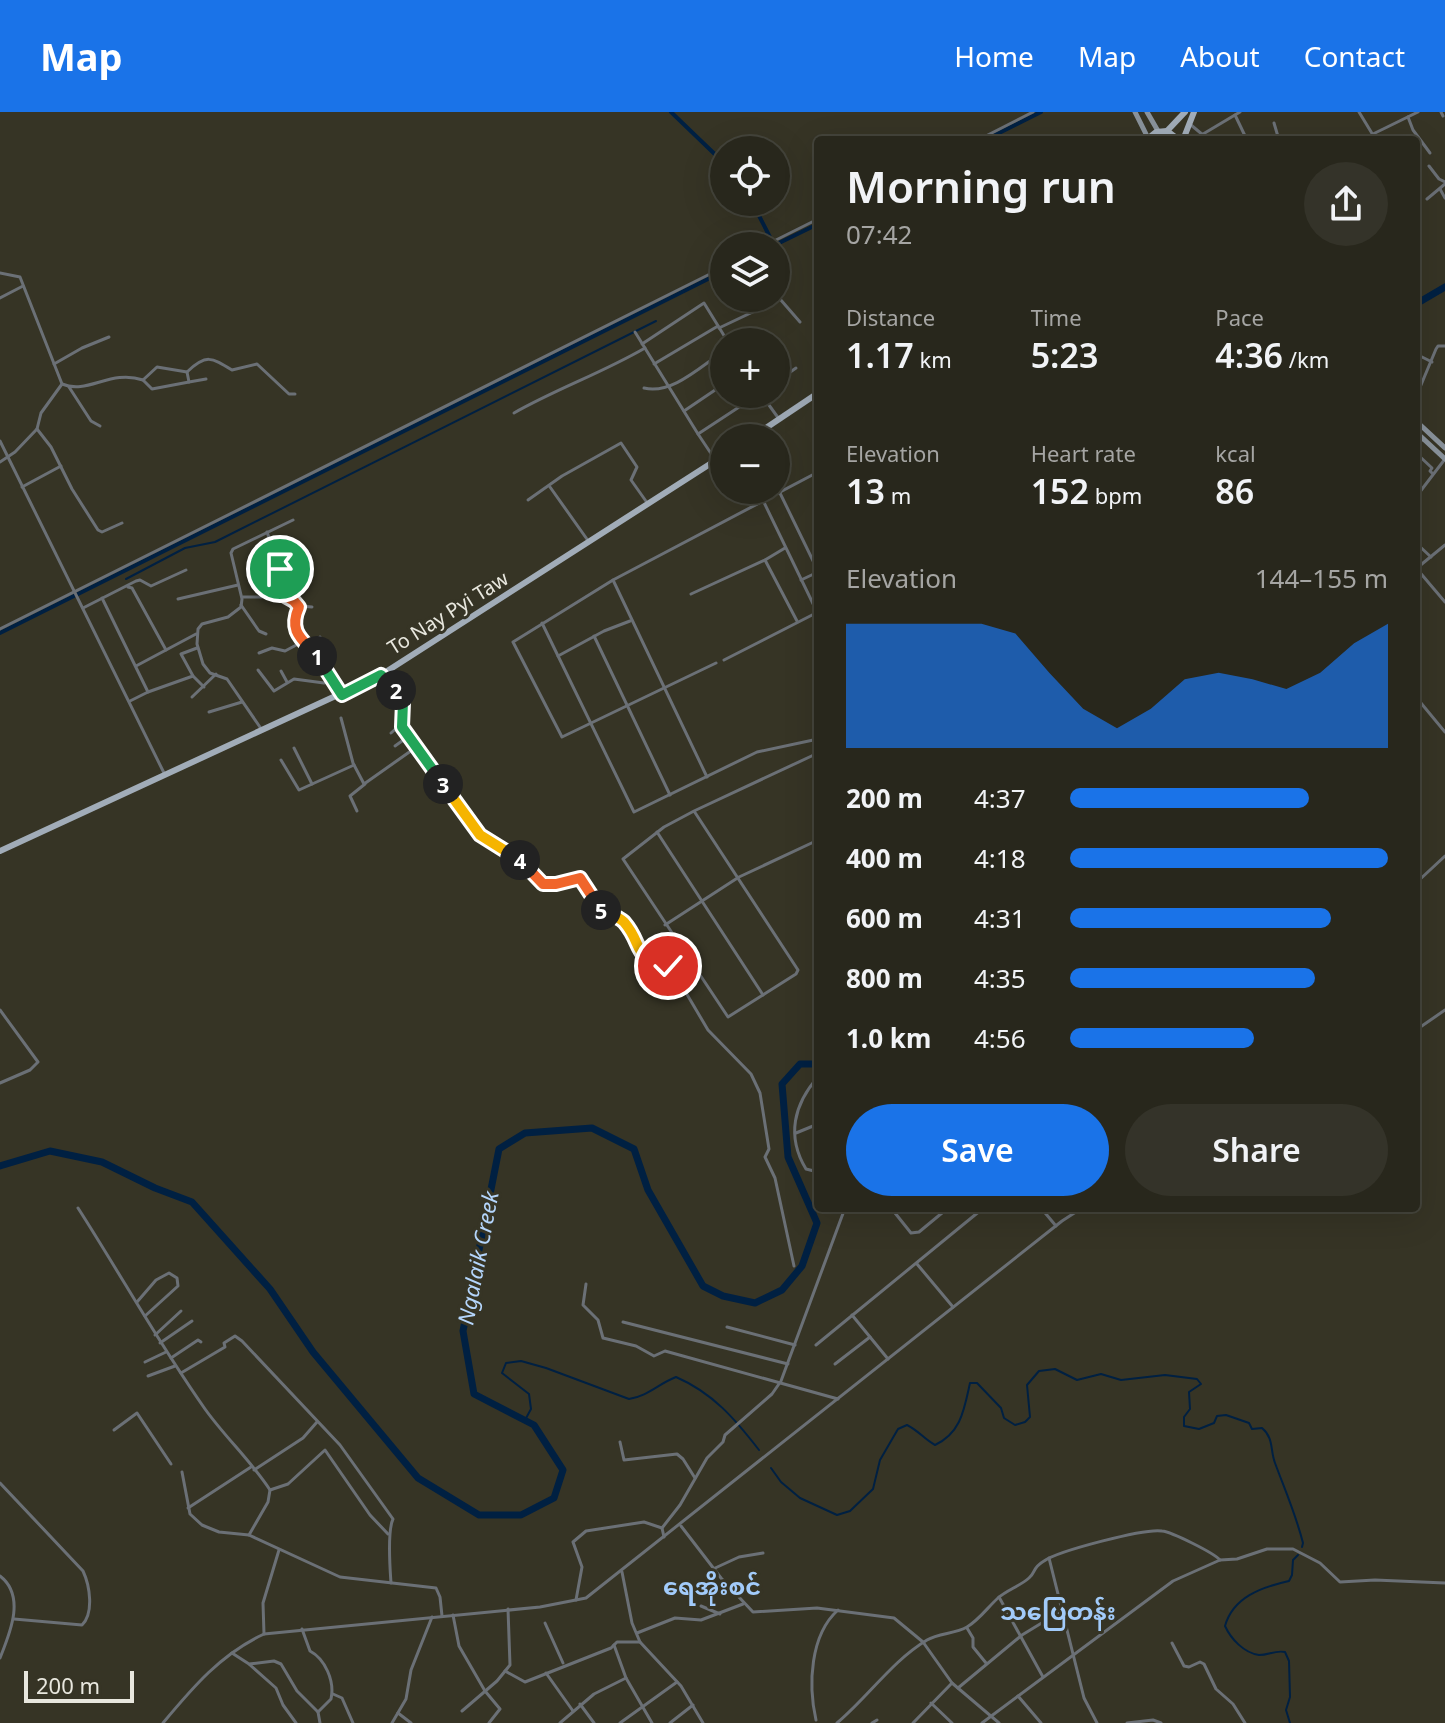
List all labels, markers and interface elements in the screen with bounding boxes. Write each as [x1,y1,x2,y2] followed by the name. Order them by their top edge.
[40,30,123,82] text: Map
[954,37,1034,75] text: Home
[1078,37,1136,75] text: Map
[1180,37,1260,75] text: About
[1304,37,1405,75] text: Contact
[710,136,790,504] map controls
[710,136,790,216] button: locate
[846,156,1116,216] text: Morning run
[1304,162,1388,246] button: share
[846,216,912,252] text: 07:42
[710,232,790,312] button: layers
[846,302,935,332] text: Distance
[1031,302,1082,332] text: Time
[1215,302,1264,332] text: Pace
[710,328,790,408] button: +
[846,332,914,378] text: 1.17
[1031,332,1098,378] text: 5:23
[1215,332,1283,378] text: 4:36
[914,344,952,374] text: km
[1283,344,1329,374] text: /km
[710,424,790,504] button: −
[846,438,940,468] text: Elevation
[1031,438,1136,468] text: Heart rate
[1215,438,1256,468] text: kcal
[846,468,885,514] text: 13
[1031,468,1089,514] text: 152
[1215,468,1254,514] text: 86
[885,480,911,510] text: m
[1089,480,1142,510] text: bpm
[246,535,314,603] pin
[258,547,302,591] icon: arrive
[846,560,957,596] text: Elevation
[1255,560,1388,596] text: 144–155 m
[382,564,514,661] street label: To Nay Pyi Taw
[297,636,337,676] pin: 1
[311,641,323,671] text: 1
[376,670,416,710] pin: 2
[390,675,402,705] text: 2
[423,764,463,804] pin: 3
[437,769,449,799] text: 3
[846,780,923,816] text: 200 m
[974,780,1026,816] text: 4:37
[500,840,540,880] pin: 4
[846,840,923,876] text: 400 m
[974,840,1026,876] text: 4:18
[514,845,526,875] text: 4
[581,890,621,930] pin: 5
[595,895,607,925] text: 5
[846,900,923,936] text: 600 m
[974,900,1026,936] text: 4:31
[634,932,702,1000] pin
[646,944,690,988] icon: check
[846,960,923,996] text: 800 m
[974,960,1026,996] text: 4:35
[846,1020,931,1056] text: 1.0 km
[974,1020,1026,1056] text: 4:56
[846,1104,1109,1196] button: Save
[1125,1104,1388,1196] button: Share
[449,1187,505,1327] water label: Ngalaik Creek
[663,1569,761,1606] district label: ရေအိုးစင်
[1000,1594,1116,1631] district label: သပြေတန်း
[24,1667,134,1703] scale bar
[36,1670,100,1700] text: 200 m

